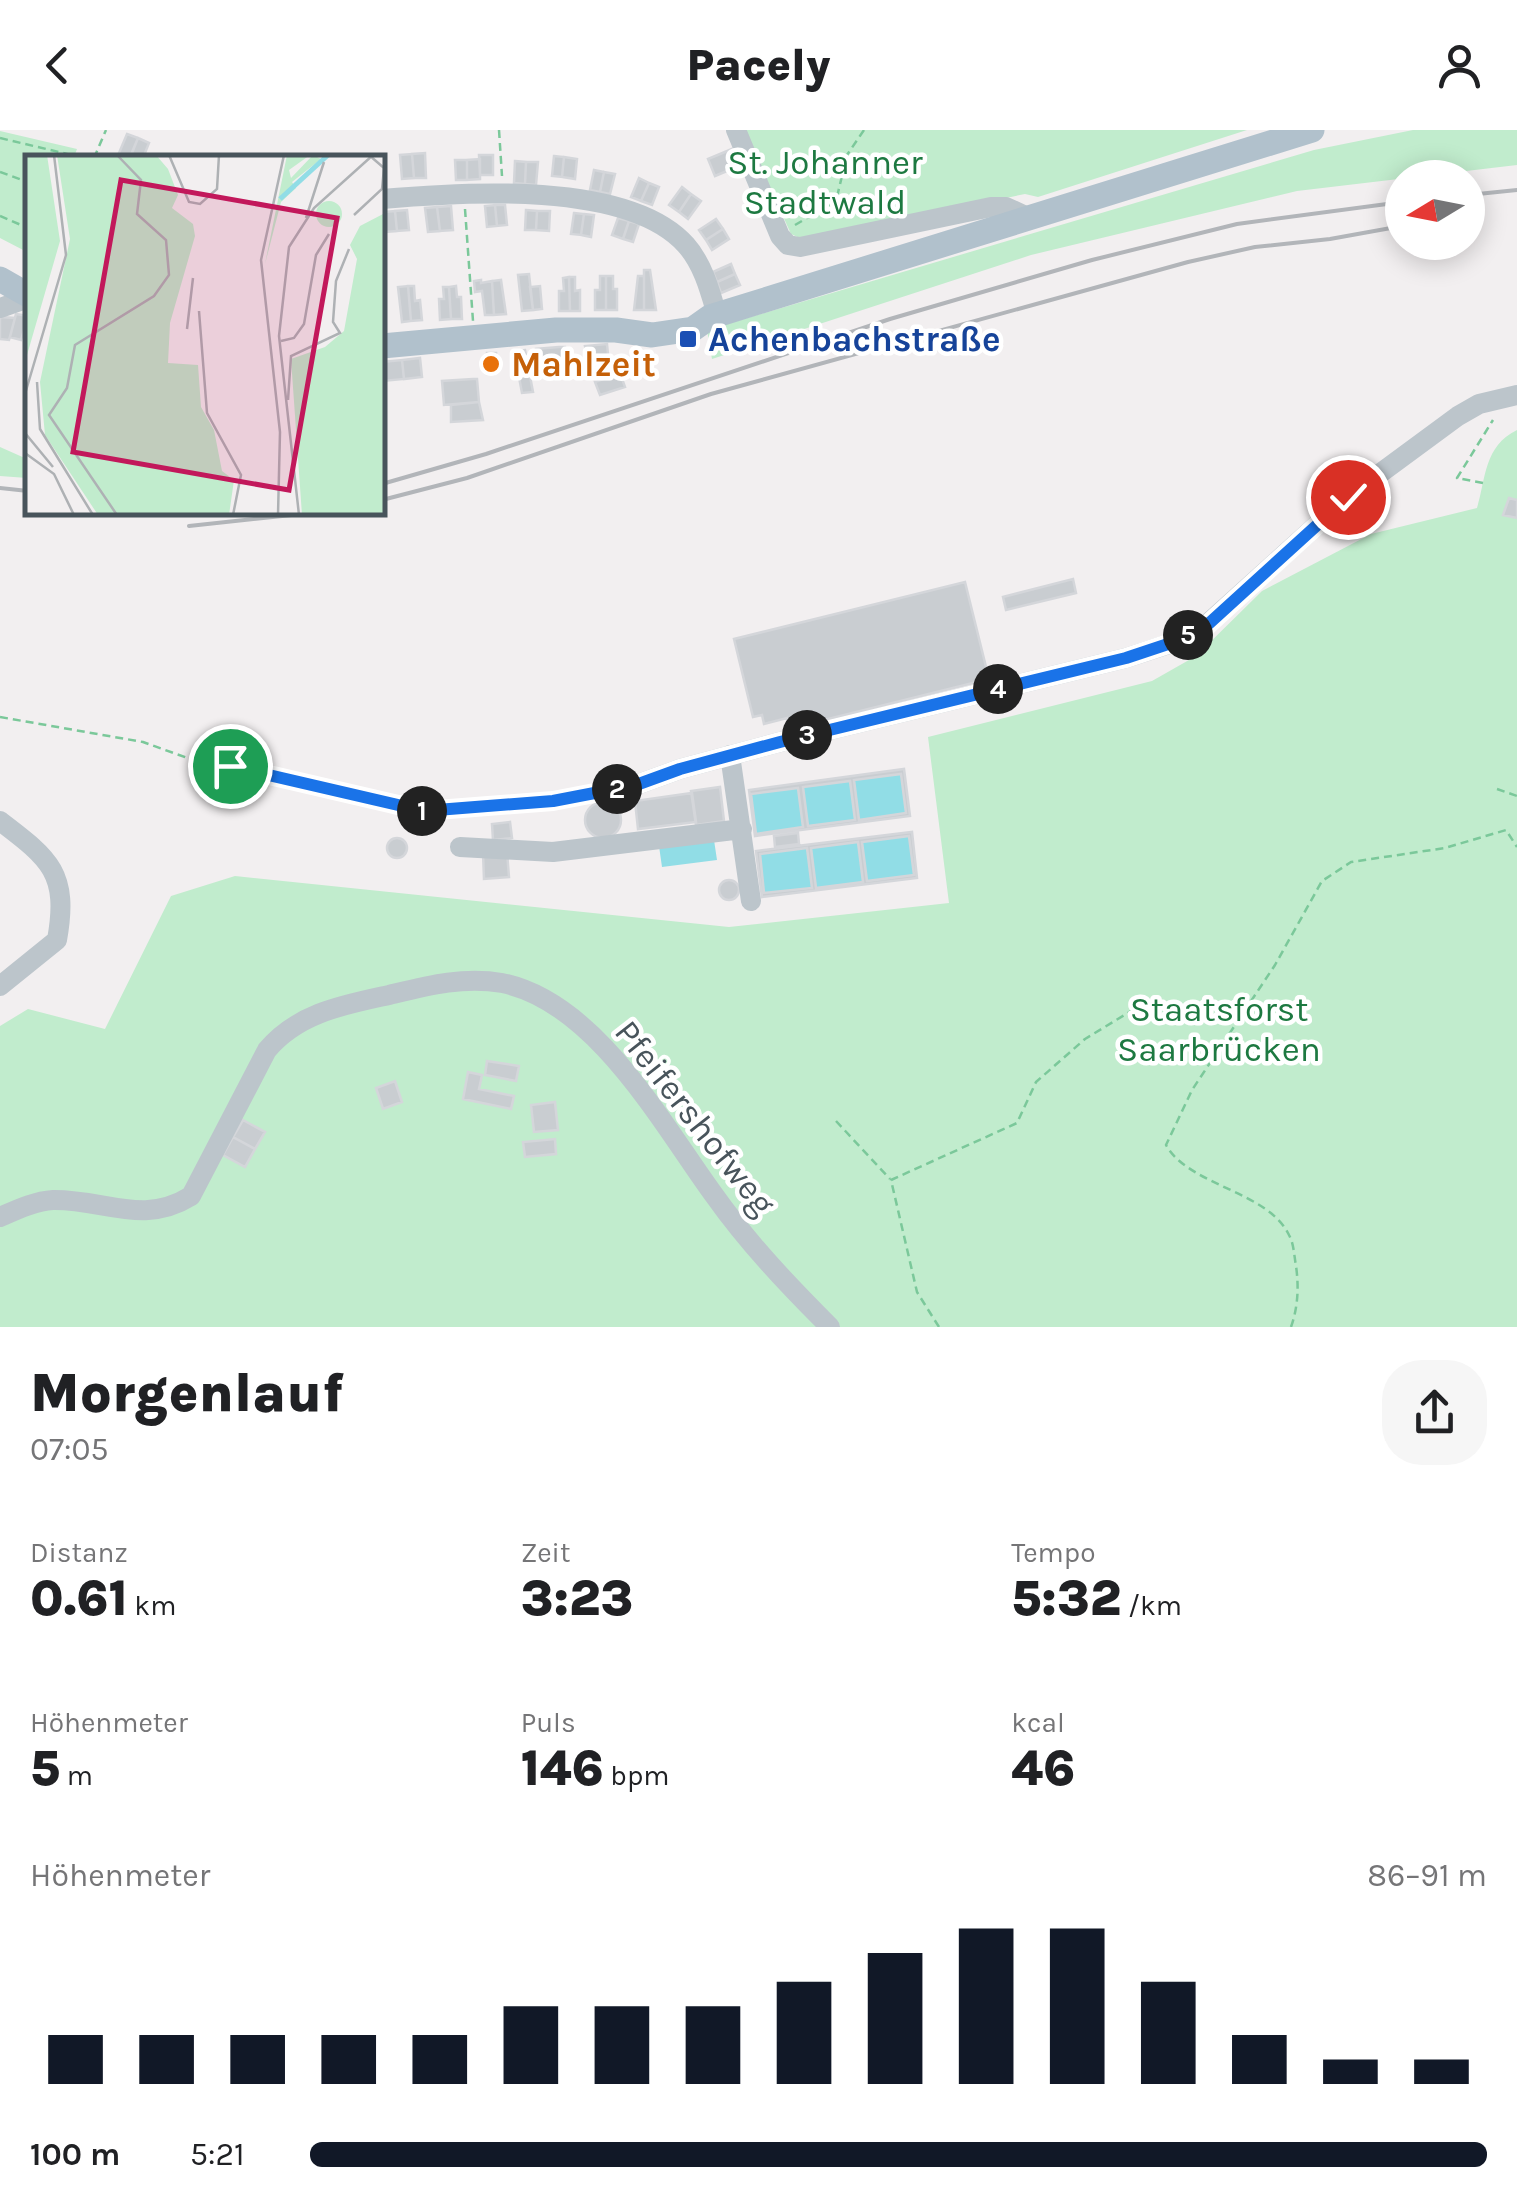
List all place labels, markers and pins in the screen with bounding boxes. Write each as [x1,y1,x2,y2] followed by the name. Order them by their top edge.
[708,319,1001,360] place label: Achenbachstraße
[677,328,699,350] marker: Achenbachstraße
[511,344,656,385] place label: Mahlzeit
[480,353,502,375] marker: Mahlzeit
[1306,455,1391,540] pin
[1163,610,1213,660] pin: 5
[973,664,1023,714] pin: 4
[782,710,832,760] pin: 3
[188,724,273,809] pin
[592,764,642,814] pin: 2
[397,786,447,836] pin: 1

